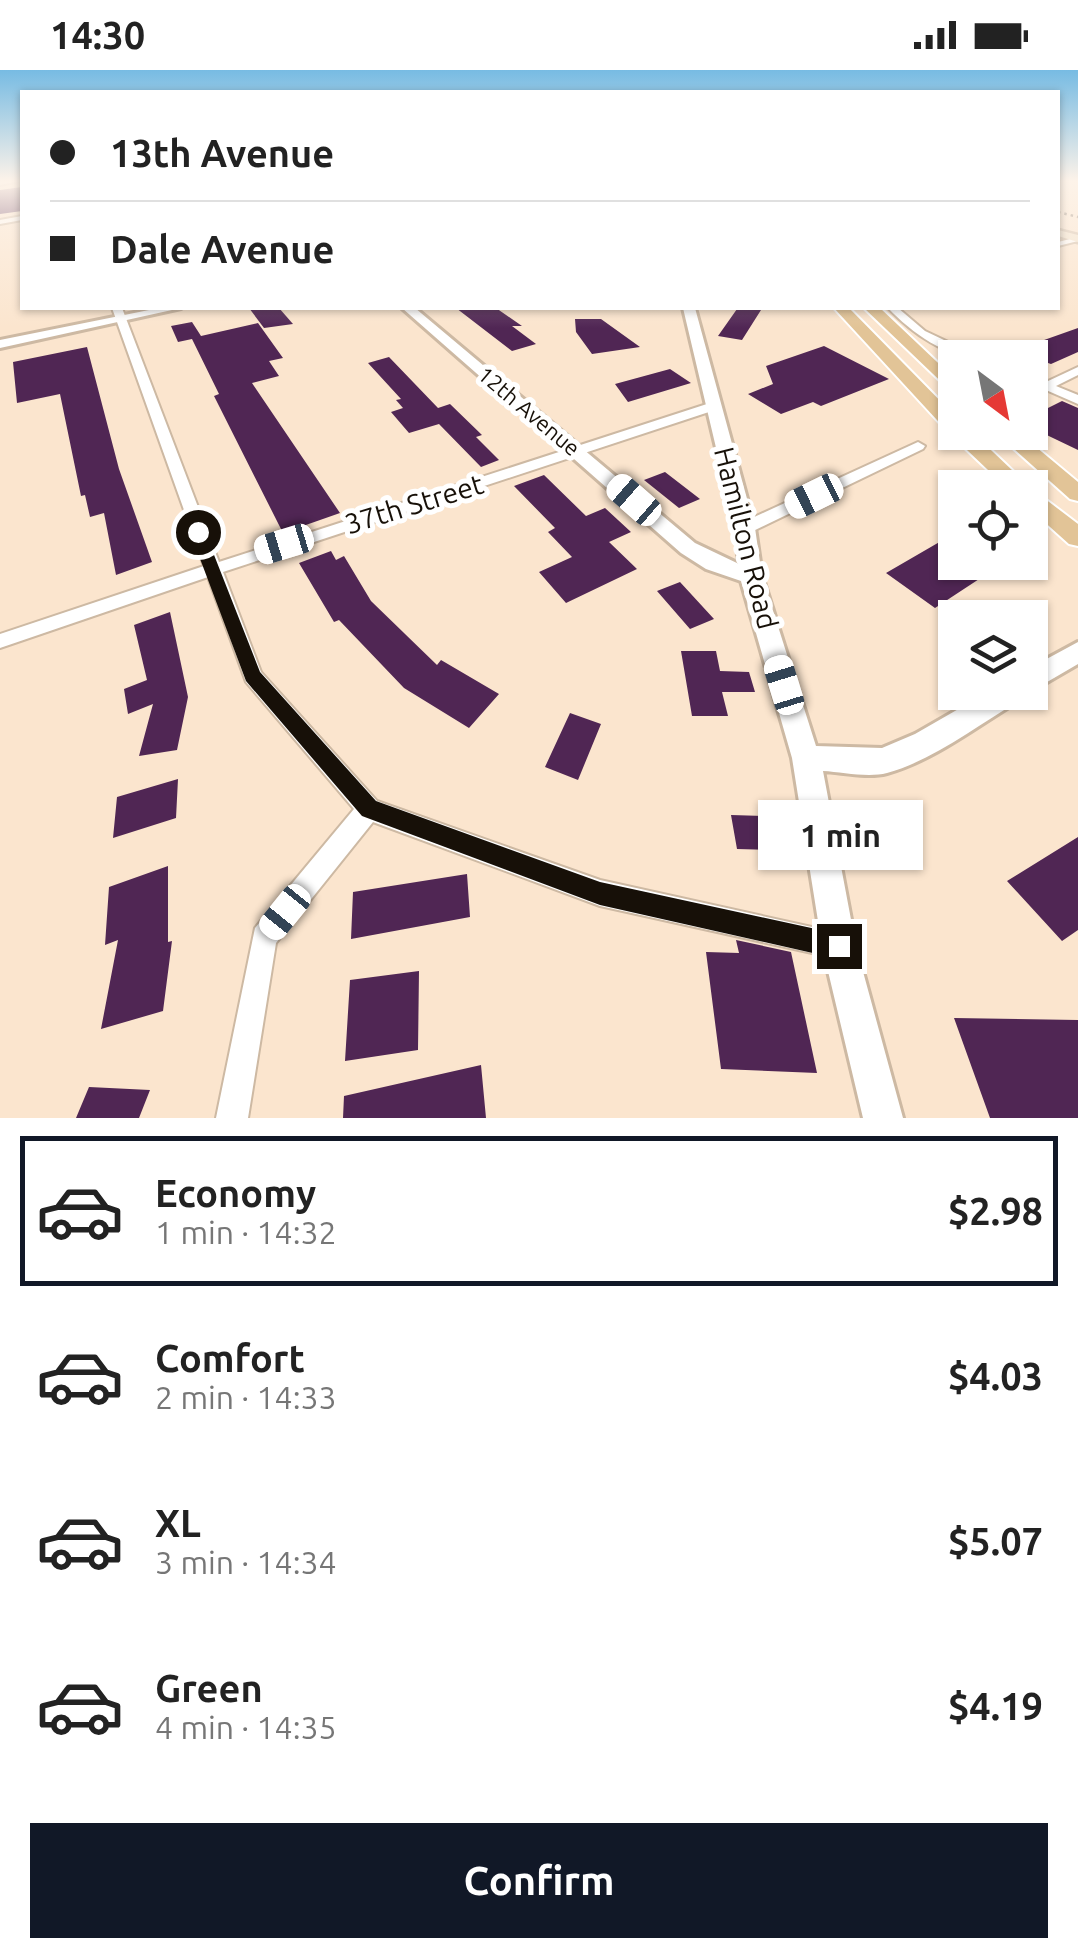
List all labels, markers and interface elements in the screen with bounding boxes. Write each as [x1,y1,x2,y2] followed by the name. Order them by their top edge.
[50,14,145,56] text: 14:30
[110,132,334,174] text: 13th Avenue
[110,228,335,270] text: Dale Avenue
[938,340,1048,450] north arrow
[938,340,1048,710] map controls
[473,361,585,460] street label: 12th Avenue
[709,444,784,632] street label: Hamilton Road
[341,468,487,539] street label: 37th Street
[602,469,666,531] car
[780,469,848,523] car
[938,470,1048,580] button: locate
[176,510,221,555] route start
[251,521,317,567] car
[938,600,1048,710] button: layers
[761,652,807,718] car
[756,801,922,871] callout: 1 min
[800,817,881,853] text: 1 min
[254,879,316,945] car
[817,924,862,969] route end
[35,1166,125,1256] icon: car
[155,1172,316,1214] text: Economy
[948,1190,1043,1232] text: $2.98
[155,1214,337,1250] text: 1 min · 14:32
[35,1331,125,1421] icon: car
[155,1337,305,1379] text: Comfort
[948,1355,1043,1397] text: $4.03
[155,1379,337,1415] text: 2 min · 14:33
[35,1496,125,1586] icon: car
[155,1502,201,1544] text: XL
[948,1520,1043,1562] text: $5.07
[155,1544,337,1580] text: 3 min · 14:34
[35,1661,125,1751] icon: car
[155,1667,263,1709] text: Green
[948,1685,1043,1727] text: $4.19
[155,1709,337,1745] text: 4 min · 14:35
[30,1823,1048,1938] button: Confirm

